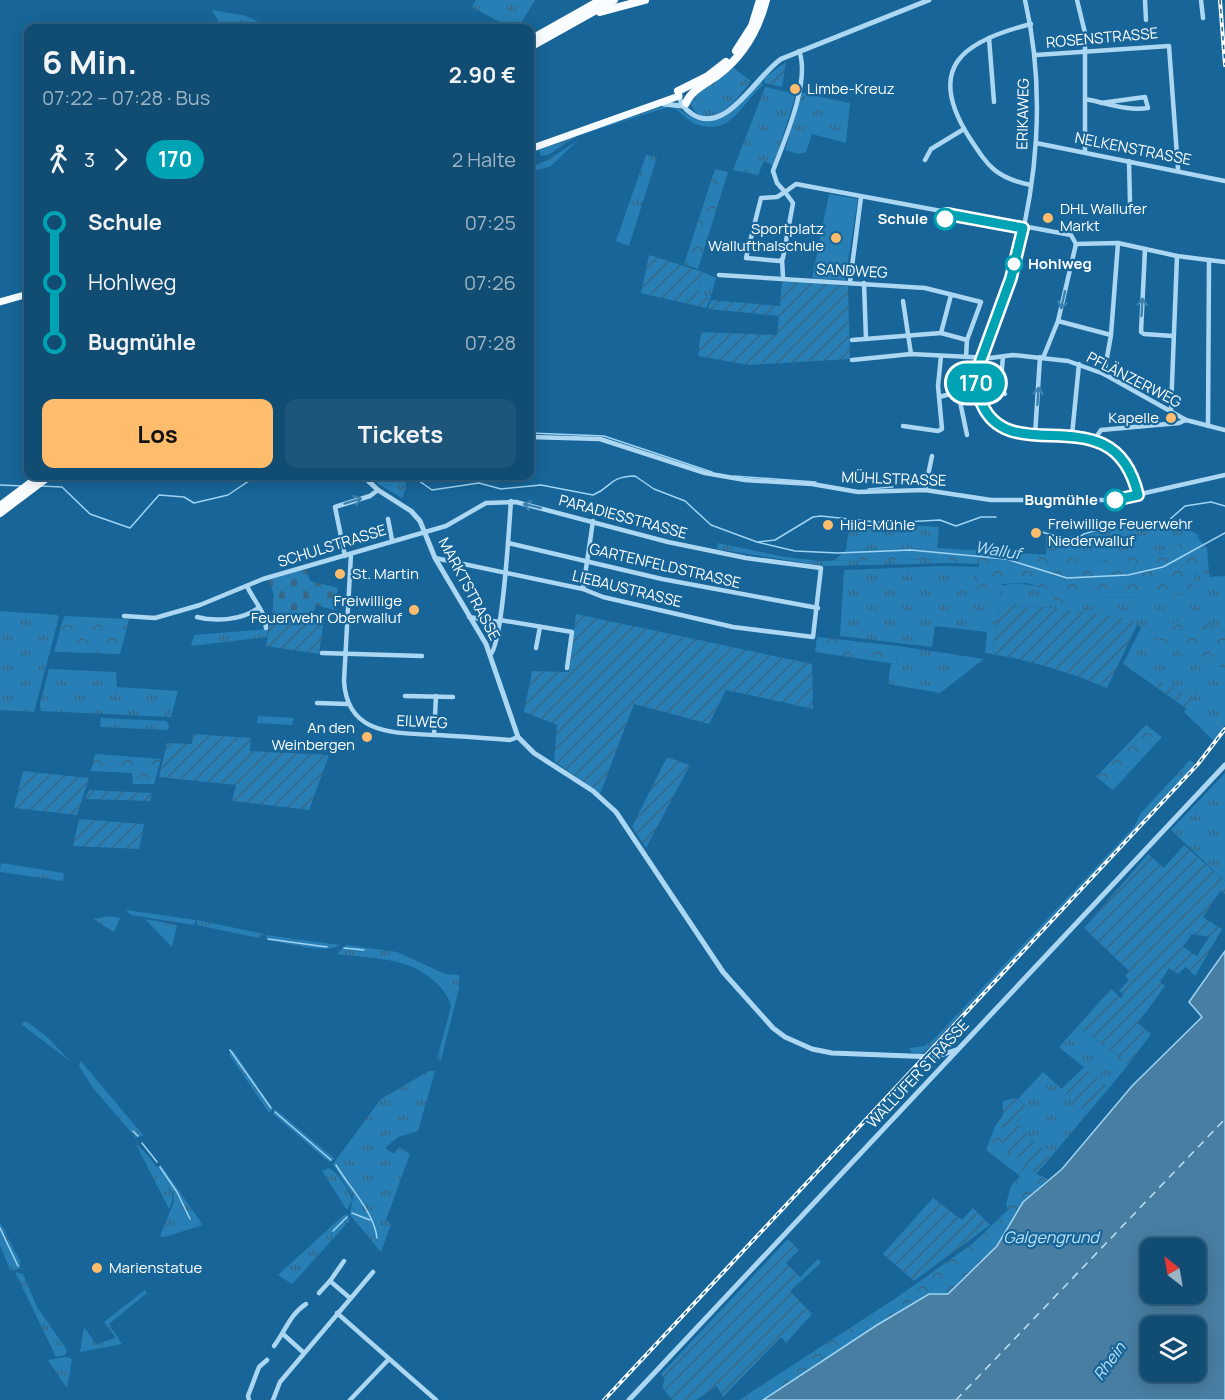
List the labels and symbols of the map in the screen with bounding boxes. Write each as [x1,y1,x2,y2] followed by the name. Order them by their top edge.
[1045,22,1159,53] street label: ROSENSTRASSE
[807,78,895,99] place label: Limbe-Kreuz
[1011,78,1034,150] street label: ERIKAWEG
[788,82,802,96] marker: Limbe-Kreuz
[1073,127,1193,170] street label: NELKENSTRASSE
[1060,198,1148,236] place label: DHL Wallufer Markt
[878,208,928,229] place label: Schule
[934,208,956,230] marker: Schule
[1041,211,1055,225] marker: DHL Wallufer Markt
[708,218,824,256] place label: Sportplatz Wallufthalschule
[829,231,843,245] marker: Sportplatz Wallufthalschule
[1028,253,1092,274] place label: Hohlweg
[1005,255,1023,273] marker: Hohlweg
[816,258,889,283] street label: SANDWEG
[1056,291,1068,310] one-way arrow
[1137,297,1148,317] one-way arrow
[1083,347,1186,413] street label: PFLÄNZERWEG
[942,364,1010,403] line badge: 170
[1032,386,1043,406] one-way arrow
[1108,407,1159,428] place label: Kapelle
[1164,411,1178,425] marker: Kapelle
[841,466,947,491] street label: MÜHLSTRASSE
[557,489,690,544] street label: PARADIESSTRASSE
[1024,489,1098,510] place label: Bugmühle
[1104,489,1126,511] marker: Bugmühle
[343,495,362,506] one-way arrow
[522,499,541,511] one-way arrow
[1048,513,1193,551] place label: Freiwillige Feuerwehr Niederwalluf
[840,514,915,535] place label: Hild-Mühle
[821,518,835,532] marker: Hild-Mühle
[275,519,389,572] street label: SCHULSTRASSE
[1029,526,1043,540] marker: Freiwillige Feuerwehr Niederwalluf
[434,534,505,644] street label: MARKTSTRASSE
[974,536,1026,565] water label: Walluf
[587,538,743,593] street label: GARTENFELDSTRASSE
[352,563,419,584] place label: St. Martin
[570,565,684,612] street label: LIEBAUSTRASSE
[333,567,347,581] marker: St. Martin
[251,590,403,628] place label: Freiwillige Feuerwehr Oberwalluf
[407,603,421,617] marker: Freiwillige Feuerwehr Oberwalluf
[396,710,449,733] street label: EILWEG
[272,717,355,755] place label: An den Weinbergen
[360,730,374,744] marker: An den Weinbergen
[862,1015,973,1132] street label: WALLUFER STRASSE
[1003,1226,1101,1248] water label: Galgengrund
[1140,1238,1206,1304] north arrow
[109,1257,202,1278] place label: Marienstatue
[90,1261,104,1275] marker: Marienstatue
[1088,1337,1131,1385] water label: Rhein

